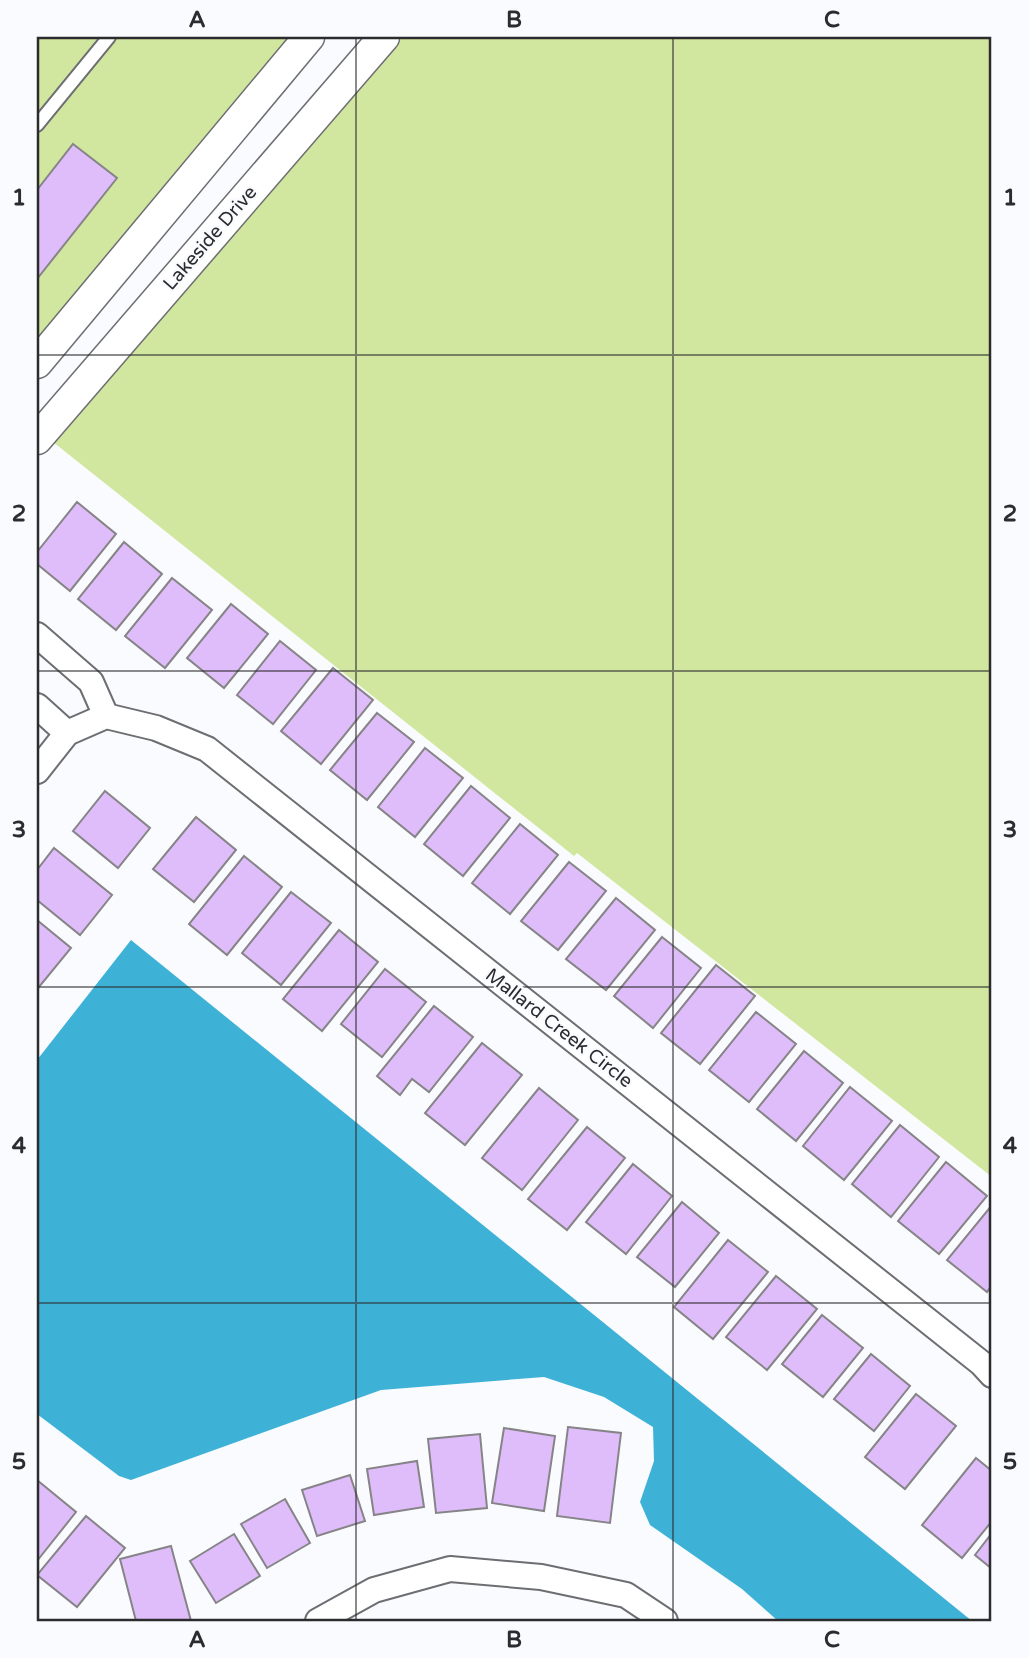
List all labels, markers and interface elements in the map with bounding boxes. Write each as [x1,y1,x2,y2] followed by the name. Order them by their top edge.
[188,6,206,34] text: A
[506,6,522,34] text: B
[824,6,840,34] text: C
[159,181,261,295] street label: Lakeside Drive
[12,184,26,212] text: 1
[1003,184,1017,212] text: 1
[12,500,26,528] text: 2
[1003,500,1017,528] text: 2
[12,816,26,844] text: 3
[1003,816,1017,844] text: 3
[481,964,637,1092] street label: Mallard Creek Circle
[12,1132,27,1160] text: 4
[1003,1132,1018,1160] text: 4
[12,1448,26,1476] text: 5
[1003,1448,1017,1476] text: 5
[188,1626,206,1654] text: A
[506,1626,522,1654] text: B
[824,1626,840,1654] text: C

